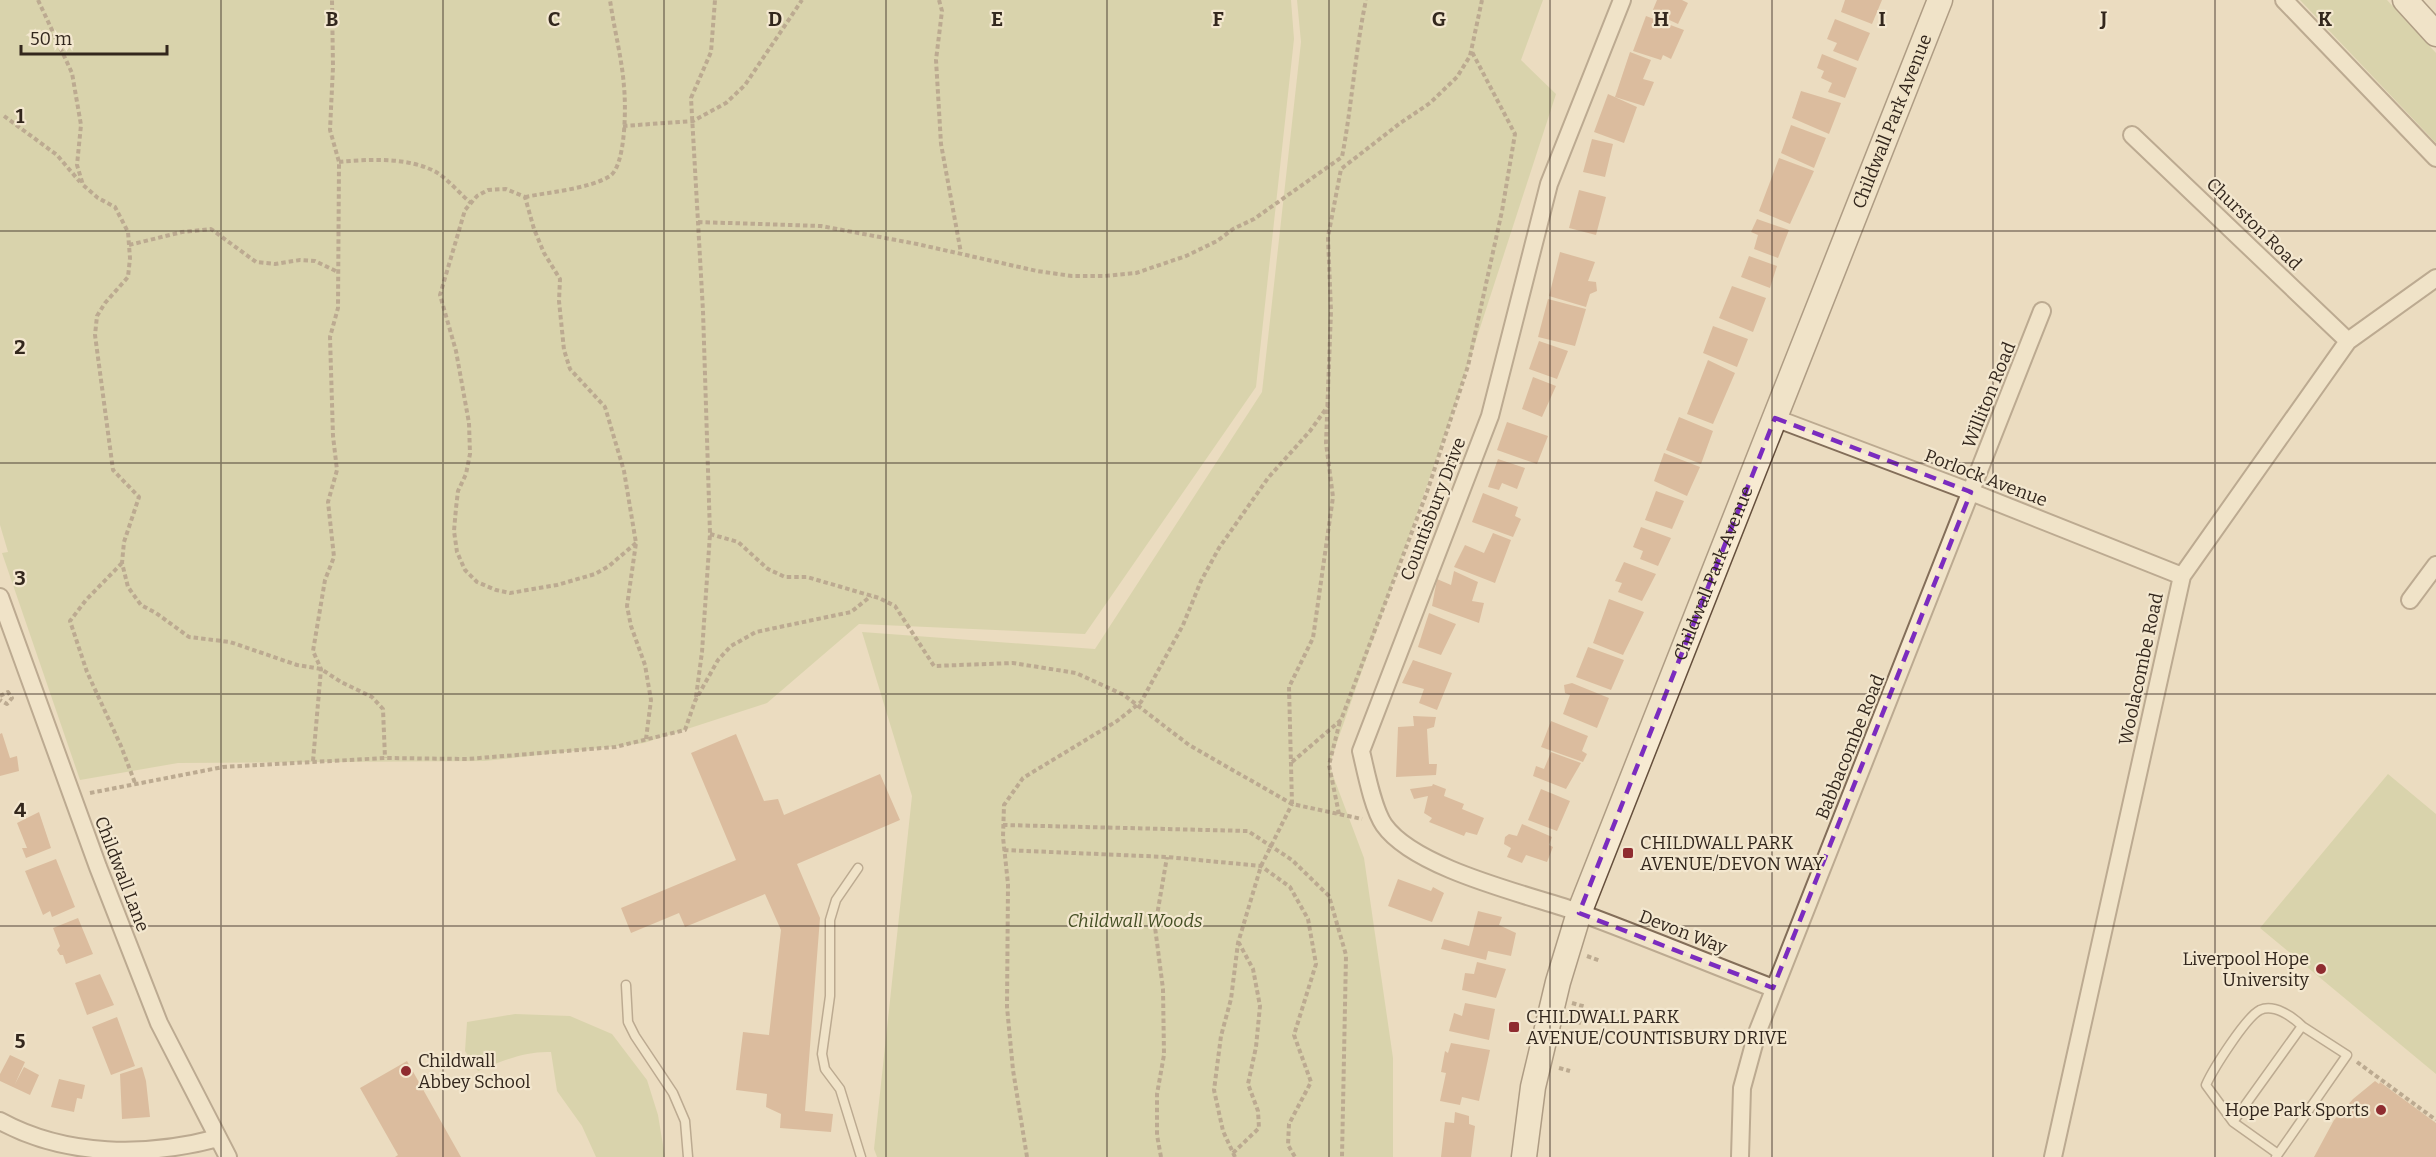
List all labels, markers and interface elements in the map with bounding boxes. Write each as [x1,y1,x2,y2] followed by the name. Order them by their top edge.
[326,7,339,31] text: B
[548,7,560,31] text: C
[768,7,782,31] text: D
[991,7,1003,31] text: E
[1212,7,1224,31] text: F
[1432,7,1446,31] text: G
[1653,7,1669,31] text: H
[1878,7,1886,31] text: I
[2100,7,2108,31] text: J
[2318,7,2333,31] text: K
[21,18,166,56] scale bar
[30,28,72,50] text: 50 m
[1848,31,1936,212] street label: Childwall Park Avenue
[16,104,25,128] text: 1
[2202,173,2306,275] street label: Churston Road
[14,335,26,359] text: 2
[1958,338,2020,451] street label: Williton Road
[1396,434,1470,584] street label: Countisbury Drive
[1921,444,2051,512] street label: Porlock Avenue
[1669,483,1758,664] street label: Childwall Park Avenue
[14,566,26,590] text: 3
[2114,590,2168,747] street label: Woolacombe Road
[1811,671,1889,823] street label: Babbacombe Road
[14,798,26,822] text: 4
[90,813,154,935] street label: Childwall Lane
[1640,832,1825,875] place label: CHILDWALL PARK AVENUE/DEVON WAY
[1621,846,1635,860] marker: CHILDWALL PARK AVENUE/DEVON WAY
[1636,905,1731,959] street label: Devon Way
[1067,910,1203,932] park label: Childwall Woods
[2182,948,2309,991] place label: Liverpool Hope University
[2314,962,2328,976] marker: Liverpool Hope University
[1526,1006,1787,1049] place label: CHILDWALL PARK AVENUE/COUNTISBURY DRIVE
[1507,1020,1521,1034] marker: CHILDWALL PARK AVENUE/COUNTISBURY DRIVE
[15,1029,26,1053] text: 5
[418,1050,531,1093] place label: Childwall Abbey School
[399,1064,413,1078] marker: Childwall Abbey School
[2225,1099,2369,1121] place label: Hope Park Sports
[2374,1103,2388,1117] marker: Hope Park Sports

